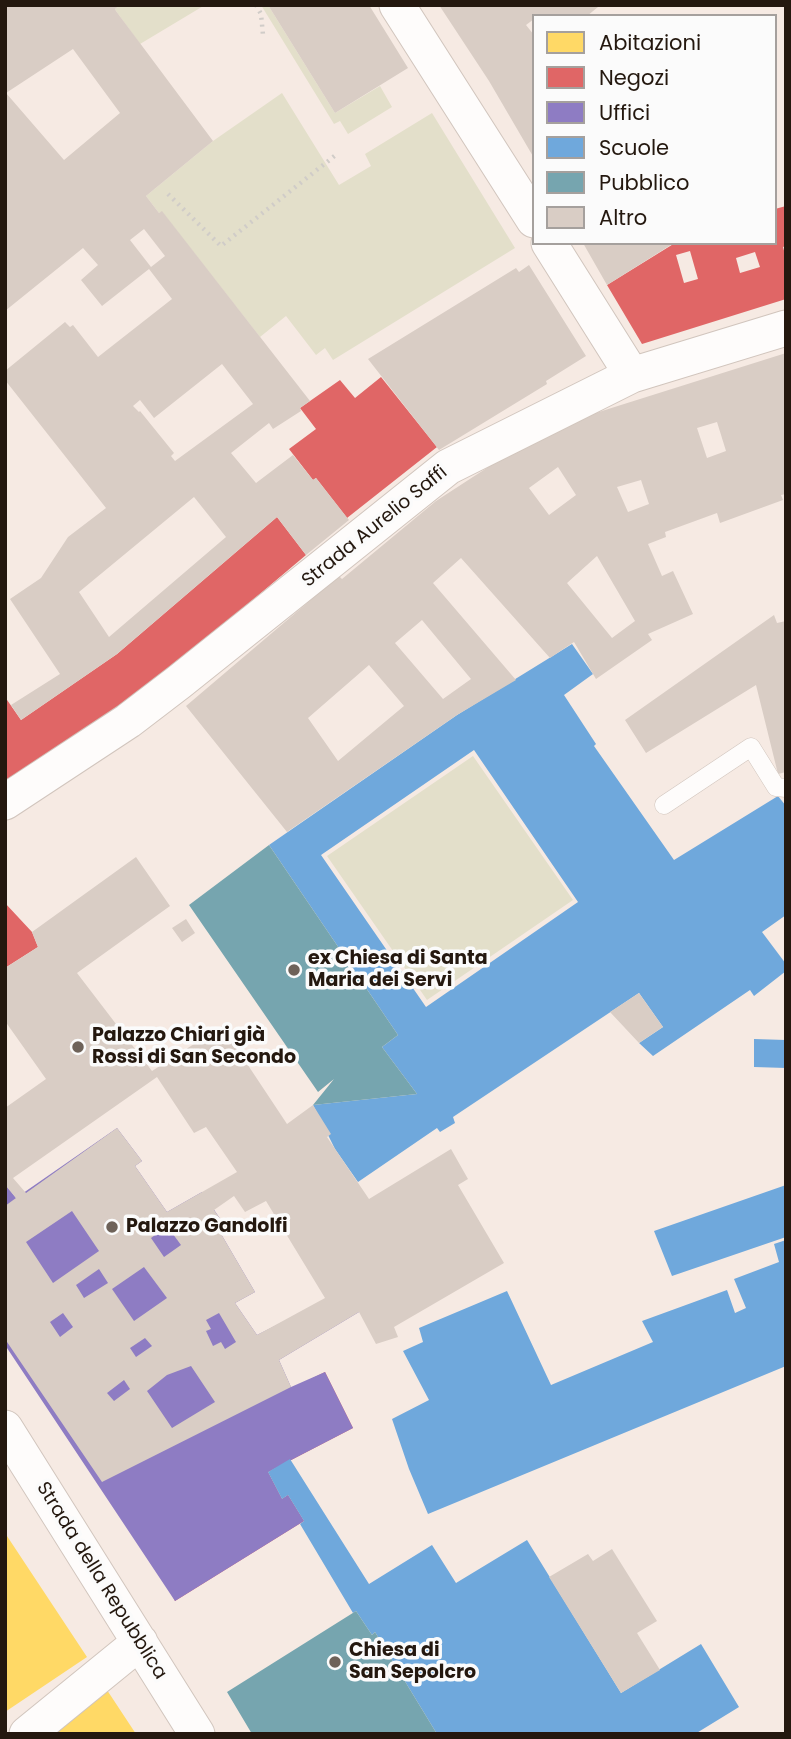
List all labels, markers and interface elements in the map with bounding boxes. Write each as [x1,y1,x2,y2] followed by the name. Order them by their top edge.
[532,14,777,245] legend
[599,28,701,57] text: Abitazioni
[599,63,669,92] text: Negozi
[599,98,650,127] text: Uffici
[599,133,669,162] text: Scuole
[599,168,690,197] text: Pubblico
[599,203,647,232] text: Altro
[298,461,452,593] street label: Strada Aurelio Saffi
[308,948,488,992] place label: ex Chiesa di Santa Maria dei Servi
[286,962,302,978] marker: ex Chiesa di Santa Maria dei Servi
[92,1025,296,1069] place label: Palazzo Chiari già Rossi di San Secondo
[70,1039,86,1055] marker: Palazzo Chiari già Rossi di San Secondo
[126,1216,287,1238] place label: Palazzo Gandolfi
[104,1219,120,1235] marker: Palazzo Gandolfi
[31,1478,171,1684] street label: Strada della Repubblica
[349,1640,476,1684] place label: Chiesa di San Sepolcro
[327,1654,343,1670] marker: Chiesa di San Sepolcro

